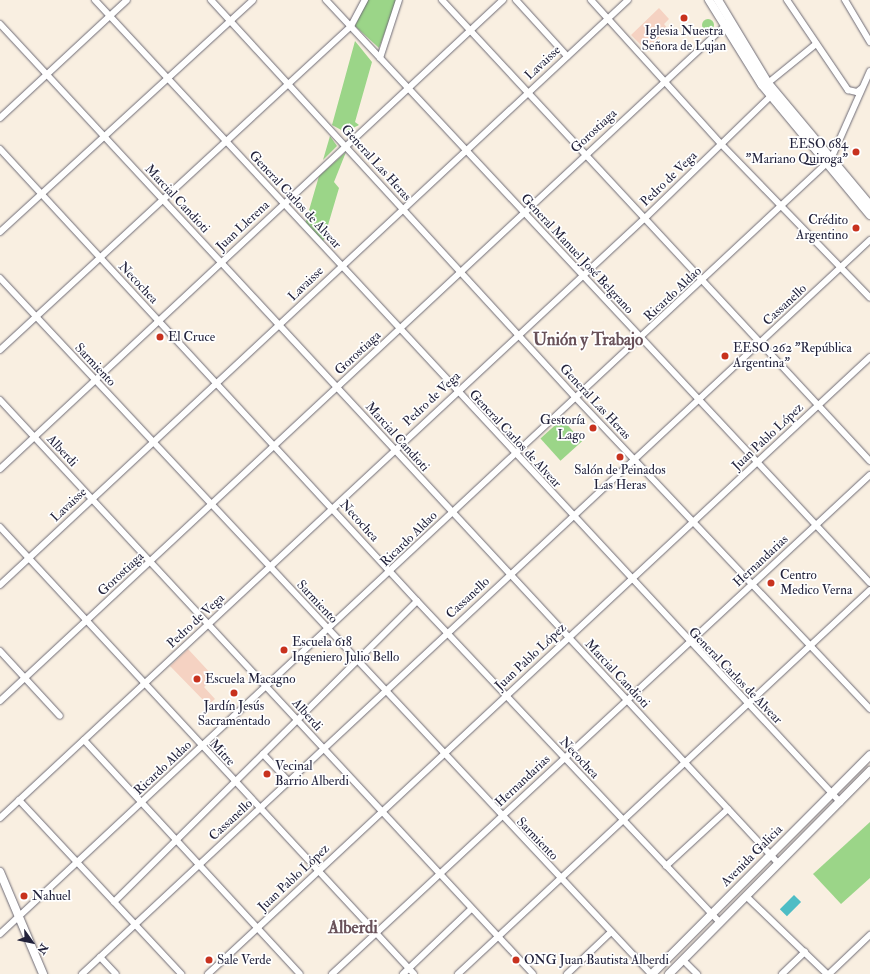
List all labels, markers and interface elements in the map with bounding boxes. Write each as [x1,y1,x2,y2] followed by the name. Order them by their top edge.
[679,13,689,23] marker: Iglesia Nuestra Señora de Lujan
[642,24,726,55] place label: Iglesia Nuestra Señora de Lujan
[522,43,564,83] street label: Lavaisse
[568,106,620,156] street label: Gorostiaga
[338,122,414,204] street label: General Las Heras
[745,137,848,168] place label: EESO 684 "Mariano Quiroga"
[851,147,861,157] marker: EESO 684 "Mariano Quiroga"
[246,148,344,252] street label: General Carlos de Alvear
[637,148,701,210] street label: Pedro de Vega
[141,162,213,236] street label: Marcial Candioti
[517,191,637,317] street label: General Manuel José Belgrano
[213,197,273,255] street label: Juan Llerena
[796,213,848,244] place label: Crédito Argentino
[851,223,861,233] marker: Crédito Argentino
[115,259,161,307] street label: Necochea
[285,263,327,305] street label: Lavaisse
[641,263,705,325] street label: Ricardo Aldao
[760,281,810,329] street label: Cassanello
[332,328,384,378] street label: Gorostiaga
[168,329,215,345] place label: El Cruce
[533,330,643,350] district label: Unión y Trabajo
[155,332,165,342] marker: El Cruce
[71,340,119,390] street label: Sarmiento
[733,341,852,372] place label: EESO 262 "República Argentina"
[720,351,730,361] marker: EESO 262 "República Argentina"
[556,361,634,443] street label: General Las Heras
[400,368,464,430] street label: Pedro de Vega
[466,387,564,491] street label: General Carlos de Alvear
[362,399,432,475] street label: Marcial Candioti
[729,400,807,474] street label: Juan Pablo López
[540,413,585,444] place label: Gestoría Lago
[588,423,598,433] marker: Gestoría Lago
[43,432,81,470] street label: Alberdi
[615,452,625,462] marker: Salón de Peinados Las Heras
[574,463,666,494] place label: Salón de Peinados Las Heras
[48,485,90,525] street label: Lavaisse
[336,497,382,545] street label: Necochea
[377,508,441,570] street label: Ricardo Aldao
[730,532,792,590] street label: Hernandarias
[95,549,147,599] street label: Gorostiaga
[780,568,852,599] place label: Centro Medico Verna
[443,574,493,622] street label: Cassanello
[293,577,341,627] street label: Sarmiento
[765,577,777,589] marker: Centro Medico Verna
[164,590,228,652] street label: Pedro de Vega
[492,620,570,694] street label: Juan Pablo López
[685,624,785,728] street label: General Carlos de Alvear
[292,635,399,666] place label: Escuela 618 Ingeniero Julio Bello
[581,637,653,711] street label: Marcial Candioti
[279,645,289,655] marker: Escuela 618 Ingeniero Julio Bello
[205,671,295,687] place label: Escuela Macagno
[192,674,202,684] marker: Escuela Macagno
[229,688,239,698] marker: Jardín Jesús Sacramentado
[289,696,325,734] street label: Alberdi
[198,699,270,730] place label: Jardín Jesús Sacramentado
[556,734,602,782] street label: Necochea
[131,737,195,799] street label: Ricardo Aldao
[206,737,238,769] street label: Mitre
[492,752,554,810] street label: Hernandarias
[275,759,349,790] place label: Vecinal Barrio Alberdi
[262,769,272,779] marker: Vecinal Barrio Alberdi
[206,796,256,844] street label: Cassanello
[513,814,561,864] street label: Sarmiento
[718,822,786,890] street label: Avenida Galicia
[255,841,333,915] street label: Juan Pablo López
[32,888,71,904] place label: Nahuel
[19,891,29,901] marker: Nahuel
[328,918,378,938] district label: Alberdi
[12,922,52,962] north arrow
[34,941,51,956] text: N
[217,952,271,968] place label: Sale Verde
[524,952,669,968] place label: ONG Juan Bautista Alberdi
[204,955,214,965] marker: Sale Verde
[511,955,521,965] marker: ONG Juan Bautista Alberdi

